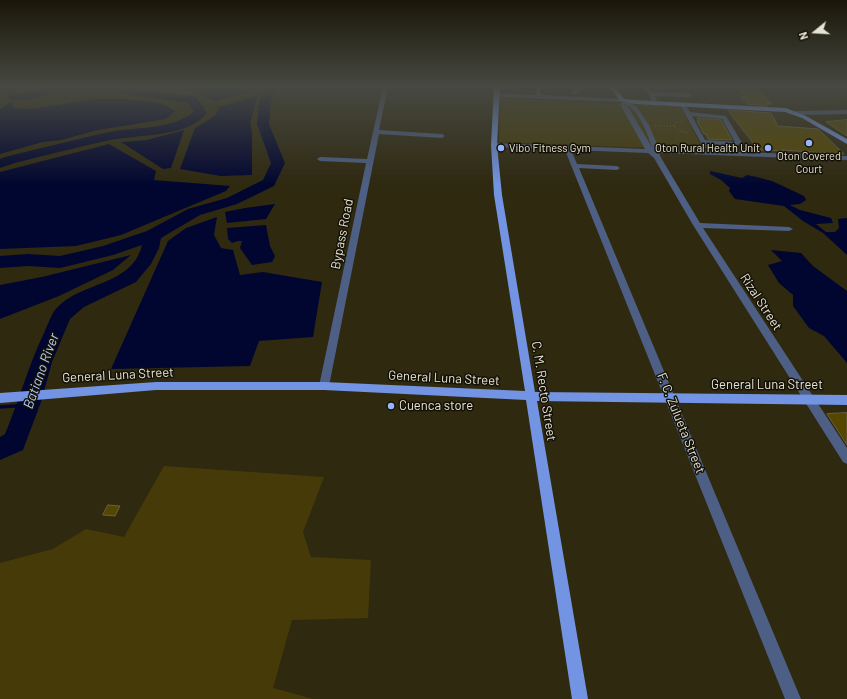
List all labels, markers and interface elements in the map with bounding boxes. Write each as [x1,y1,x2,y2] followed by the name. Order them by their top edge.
[795,12,835,52] north arrow
[796,30,810,41] text: N
[804,138,814,148] marker: Oton Covered Court
[509,141,591,155] place label: Vibo Fitness Gym
[655,141,760,155] place label: Oton Rural Health Unit
[496,143,506,153] marker: Vibo Fitness Gym
[763,143,773,153] marker: Oton Rural Health Unit
[777,149,841,175] place label: Oton Covered Court
[328,197,356,271] street label: Bypass Road
[737,271,785,333] street label: Rizal Street
[20,331,62,411] water label: Batiano River
[528,340,560,442] street label: C. M. Recto Street
[62,364,174,386] street label: General Luna Street
[388,367,500,389] street label: General Luna Street
[654,370,708,476] street label: F. C. Zulueta Street
[711,377,823,393] street label: General Luna Street
[399,398,473,414] place label: Cuenca store
[386,401,396,411] marker: Cuenca store

